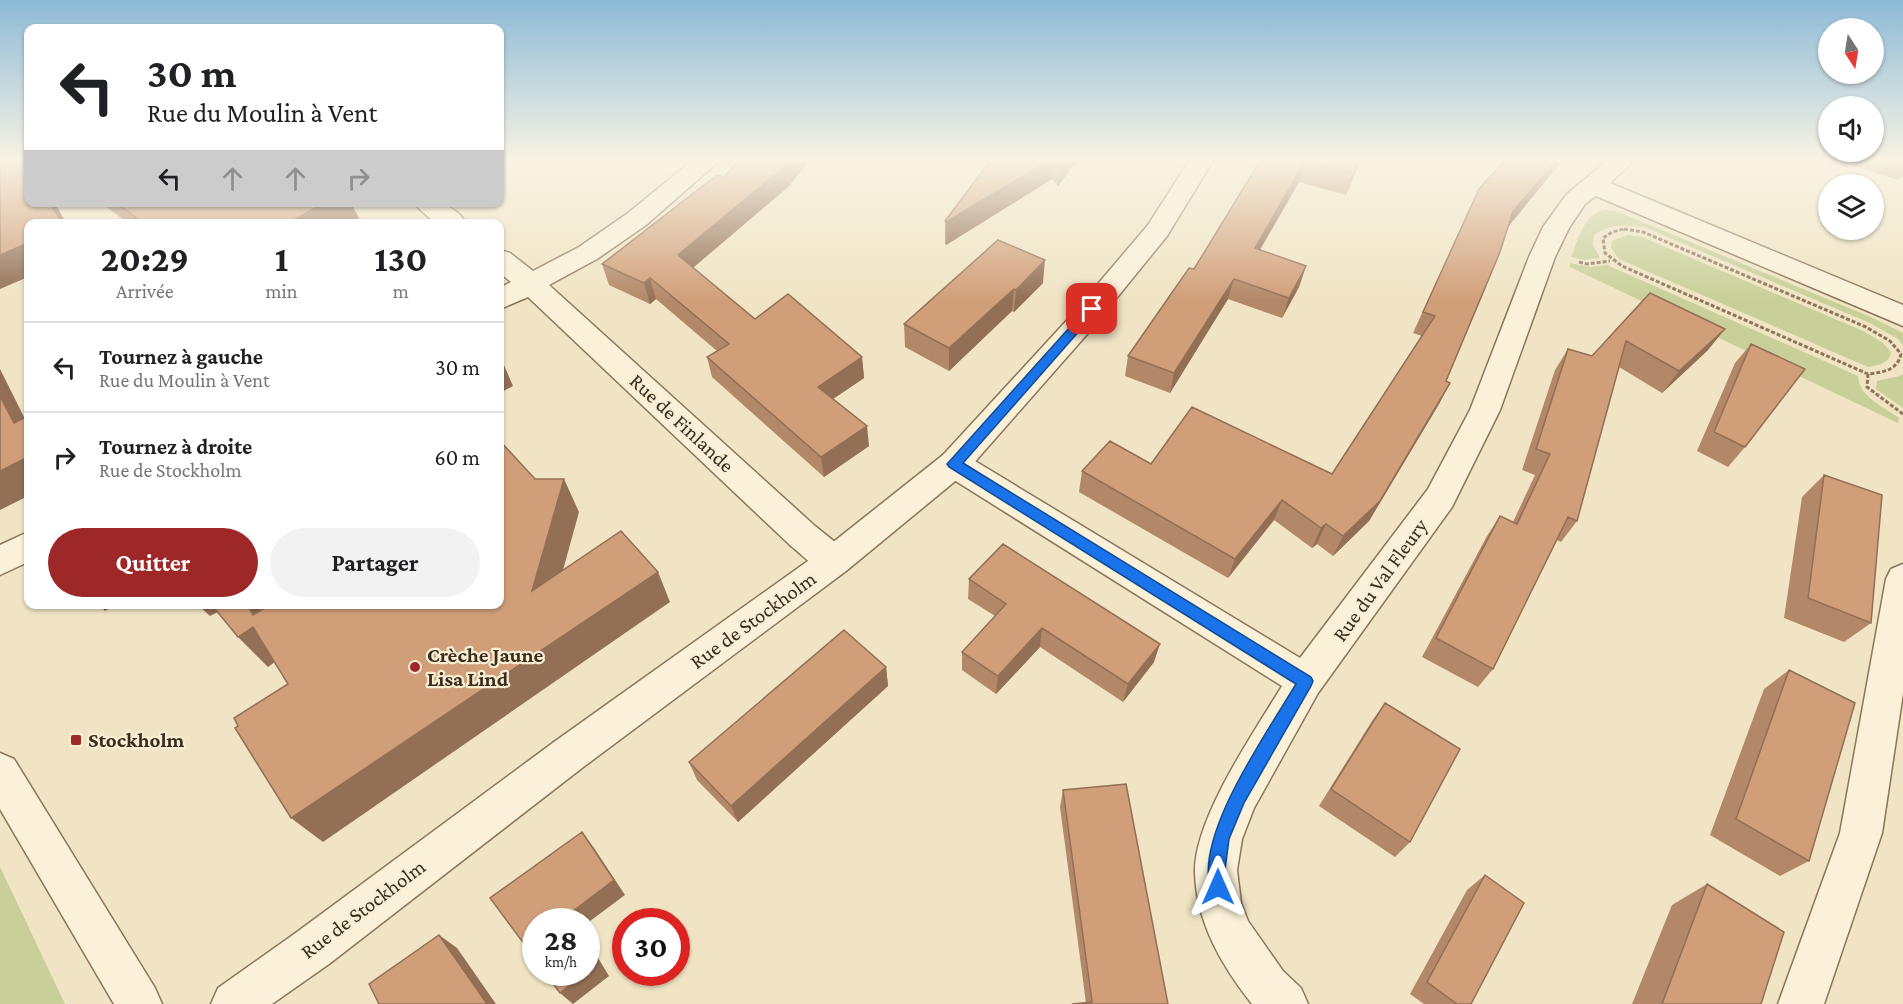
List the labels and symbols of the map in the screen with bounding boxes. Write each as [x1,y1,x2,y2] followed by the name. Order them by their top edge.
[1818,18,1884,84] north arrow
[1066,283,1117,334] pin
[625,369,739,477] street label: Rue de Finlande
[1328,514,1433,646] street label: Rue du Val Fleury
[685,566,821,674] street label: Rue de Stockholm
[427,643,544,691] place label: Crèche Jaune Lisa Lind
[408,660,422,674] marker: Crèche Jaune Lisa Lind
[88,728,185,752] place label: Stockholm
[69,733,83,747] marker: Stockholm
[296,854,430,964] street label: Rue de Stockholm
[1186,855,1250,919] position arrow
[612,908,690,986] speed limit sign: 30

